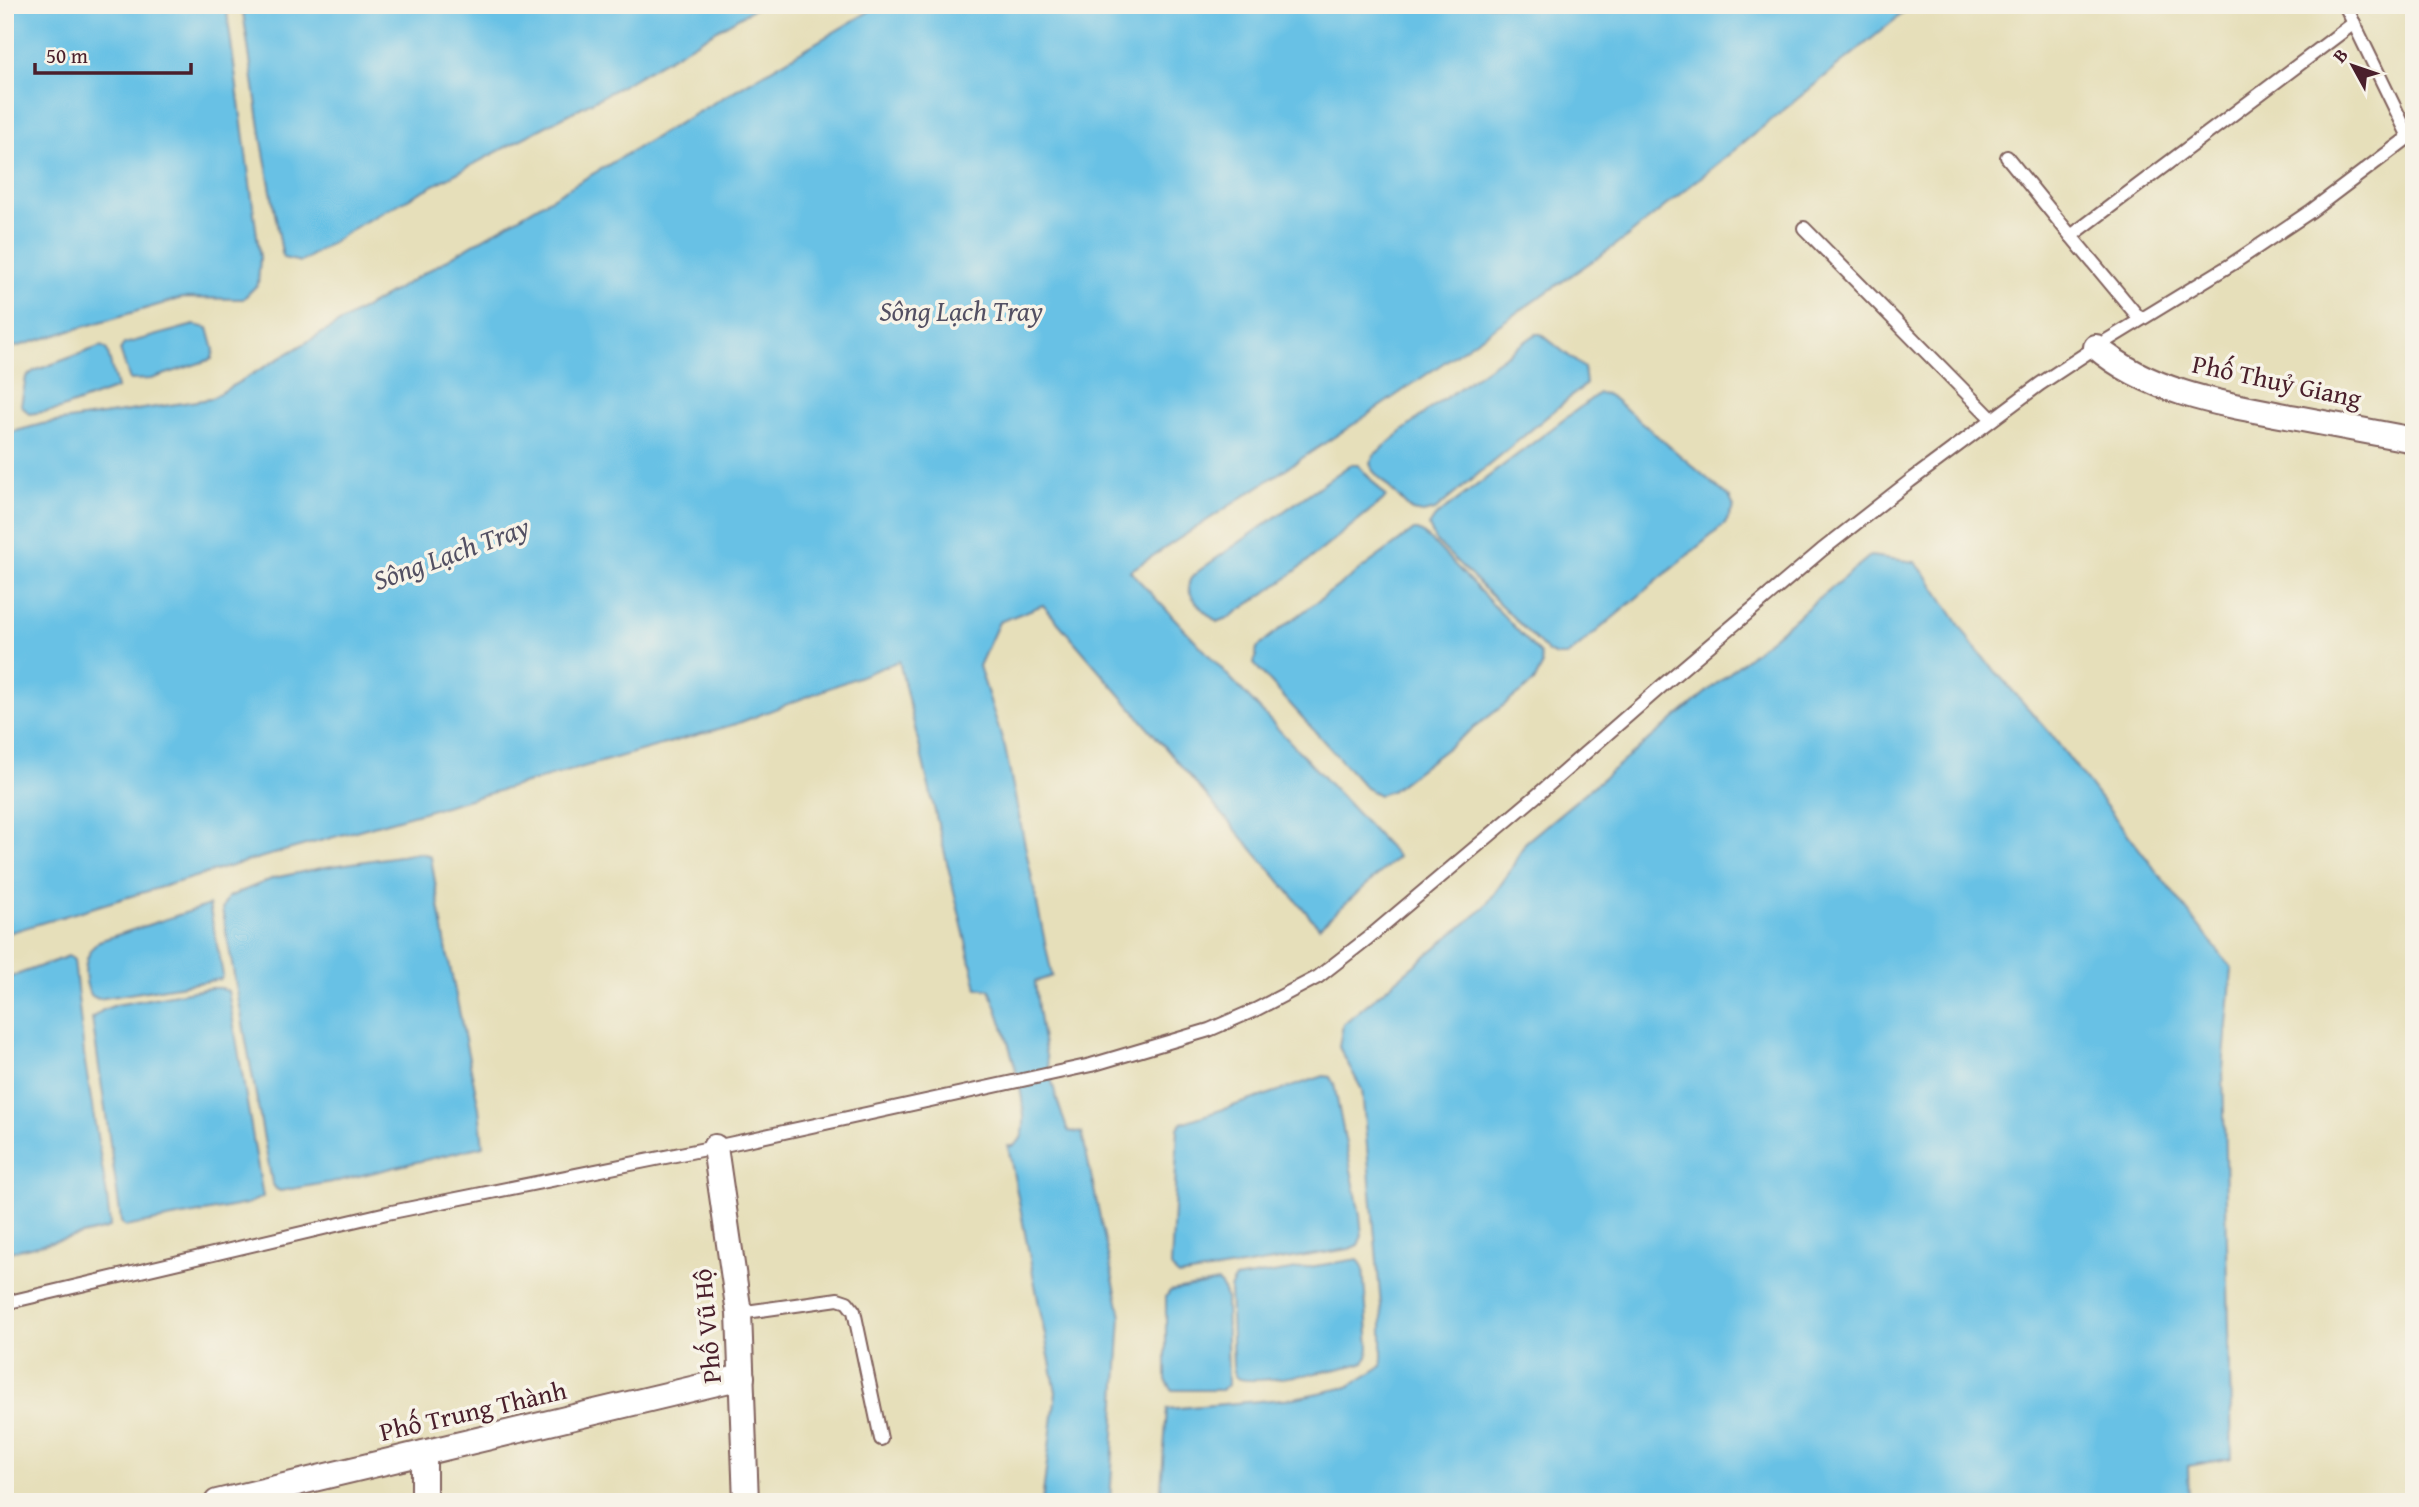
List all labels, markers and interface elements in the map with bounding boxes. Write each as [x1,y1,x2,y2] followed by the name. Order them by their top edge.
[35,32,191,76] scale bar
[2318,32,2388,102] north arrow
[46,40,88,71] text: 50 m
[2325,42,2354,69] text: B
[879,290,1043,331] water label: Sông Lạch Tray
[2189,344,2365,417] street label: Phố Thuỷ Giang
[367,505,535,600] water label: Sông Lạch Tray
[682,1267,731,1385] street label: Phố Vũ Hộ
[376,1370,571,1451] street label: Phố Trung Thành

